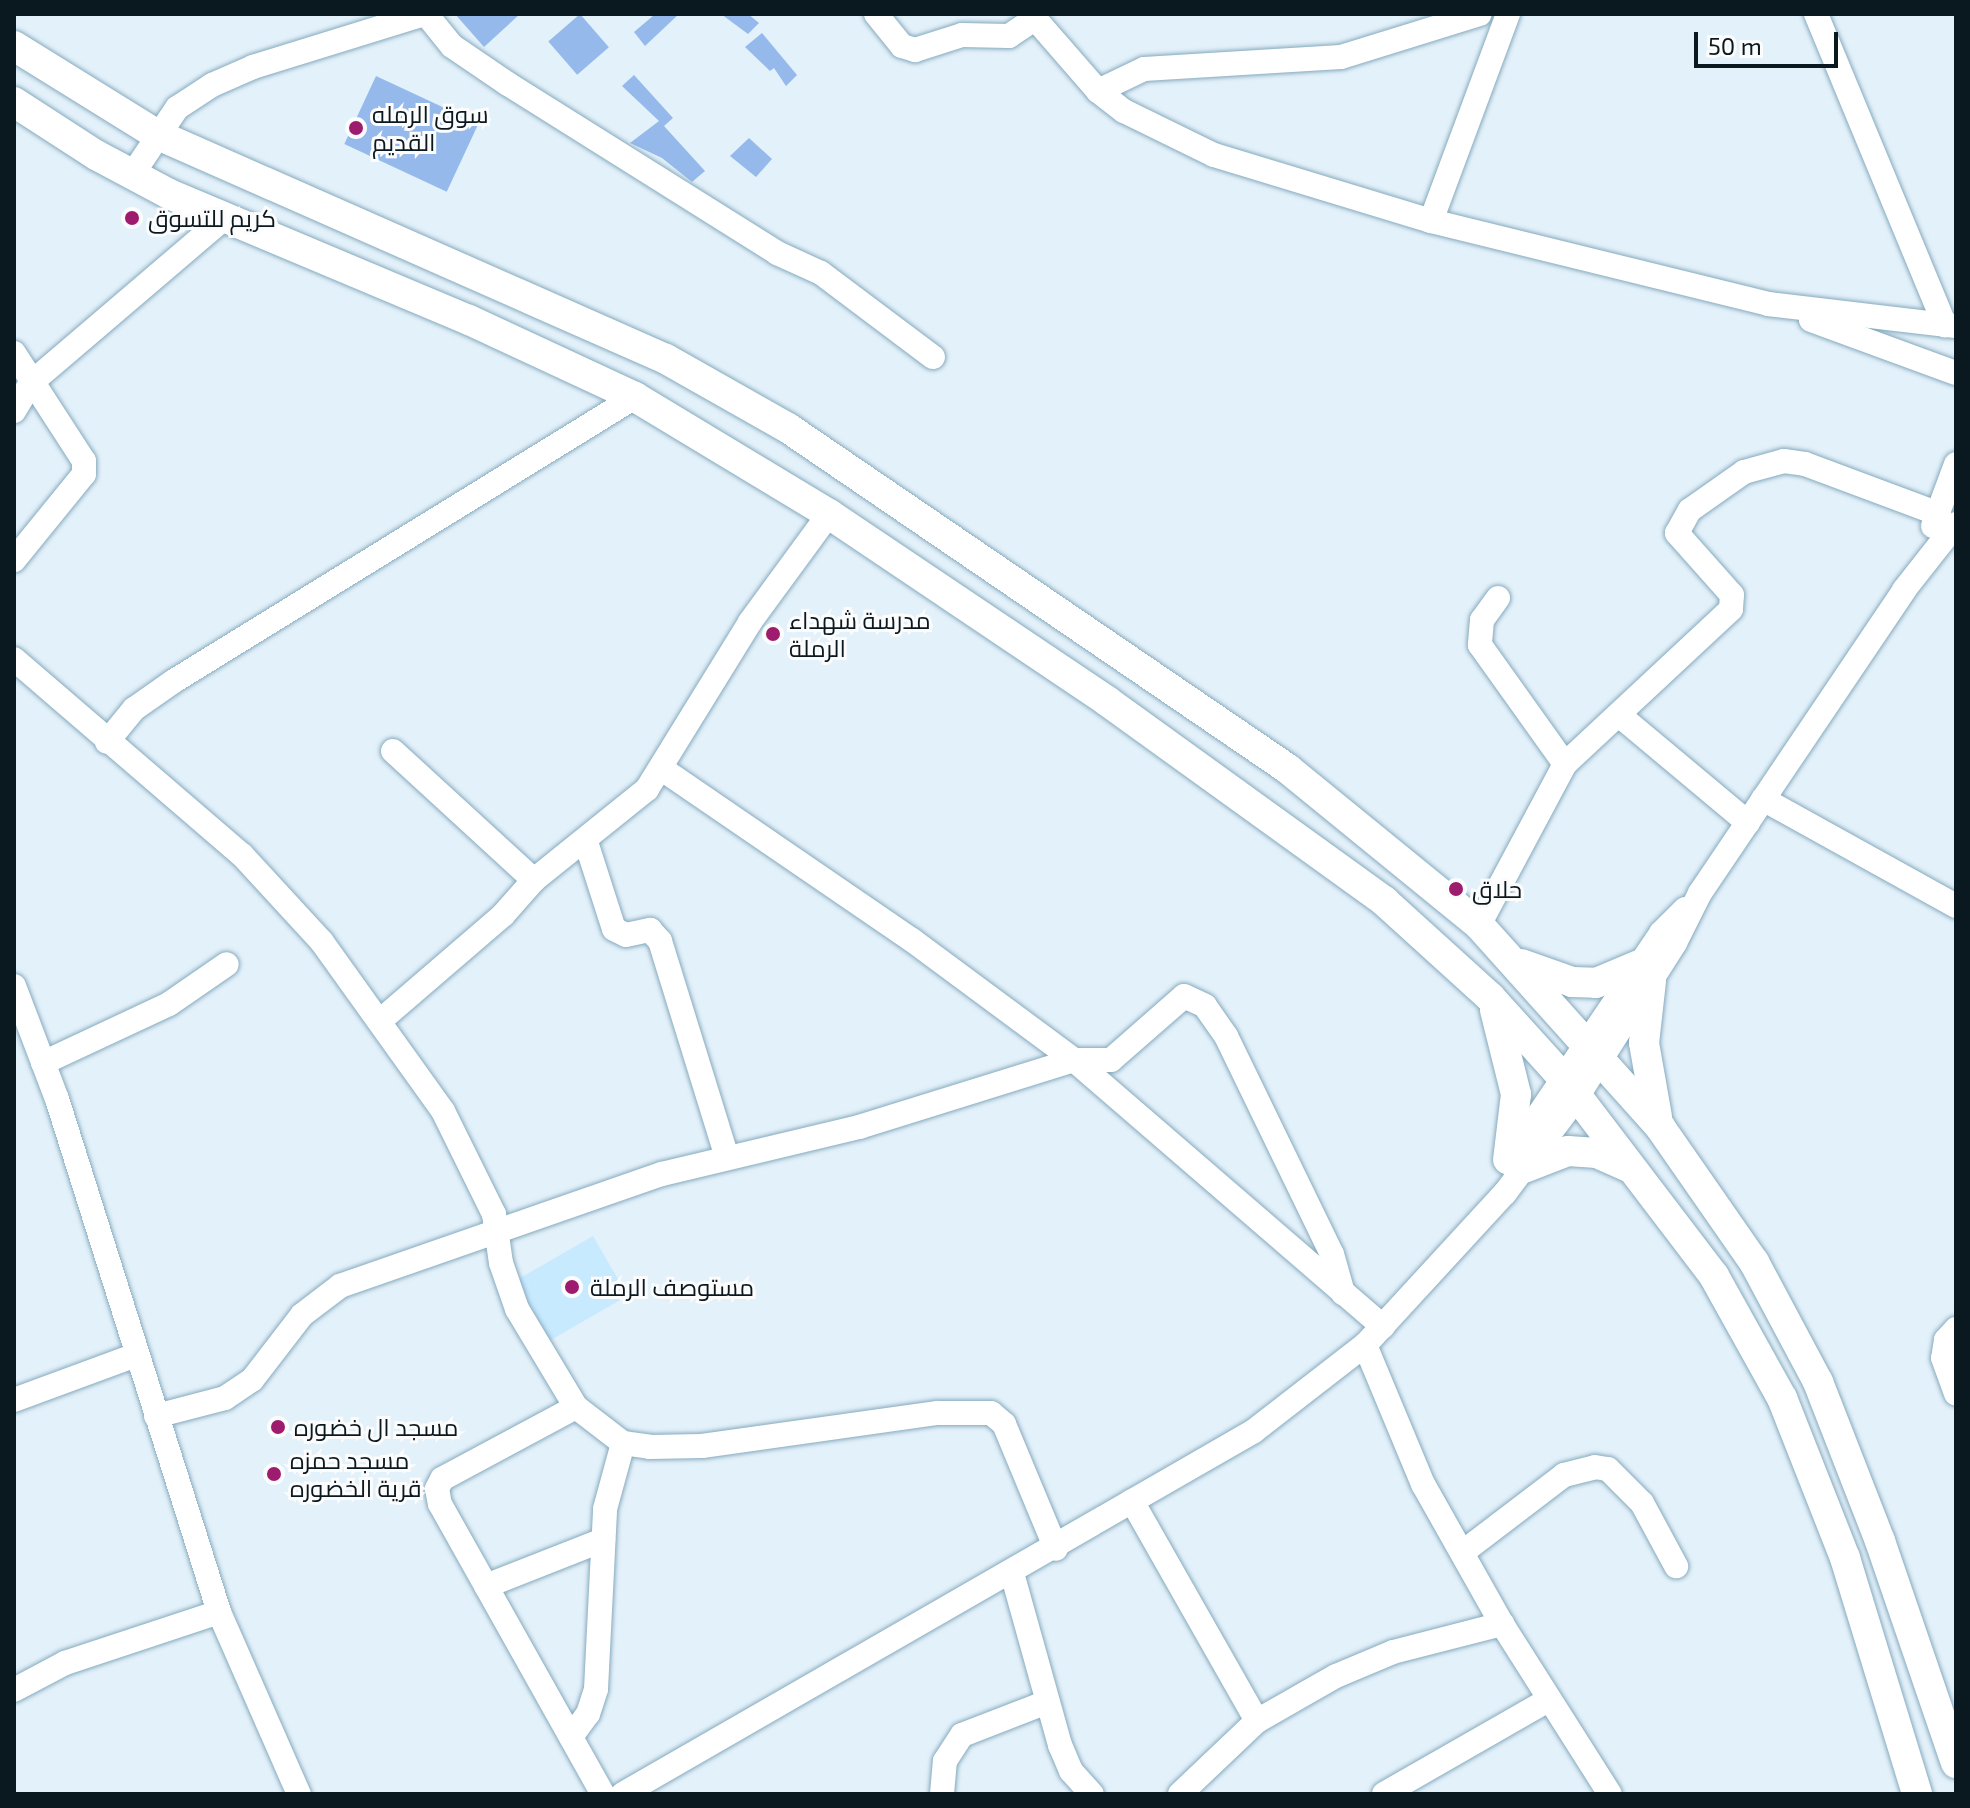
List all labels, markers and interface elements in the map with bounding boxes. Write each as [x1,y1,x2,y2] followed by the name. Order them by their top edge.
[1698,16,1842,66] scale bar
[1708,31,1762,60] text: 50 m
[372,100,489,156] place label: سوق الرمله القديم
[347,119,365,137] marker: سوق الرمله القديم
[148,204,276,232] place label: كريم للتسوق
[123,209,141,227] marker: كريم للتسوق
[789,606,931,662] place label: مدرسة شهداء الرملة
[764,625,782,643] marker: مدرسة شهداء الرملة
[1472,875,1522,903] place label: حلاق
[1447,880,1465,898] marker: حلاق
[590,1273,754,1301] place label: مستوصف الرملة
[561,1276,583,1298] marker: مستوصف الرملة
[294,1413,458,1441] place label: مسجد ال خضوره
[269,1418,287,1436] marker: مسجد ال خضوره
[290,1446,422,1502] place label: مسجد حمزه قرية الخضوره
[265,1465,283,1483] marker: مسجد حمزه قرية الخضوره

